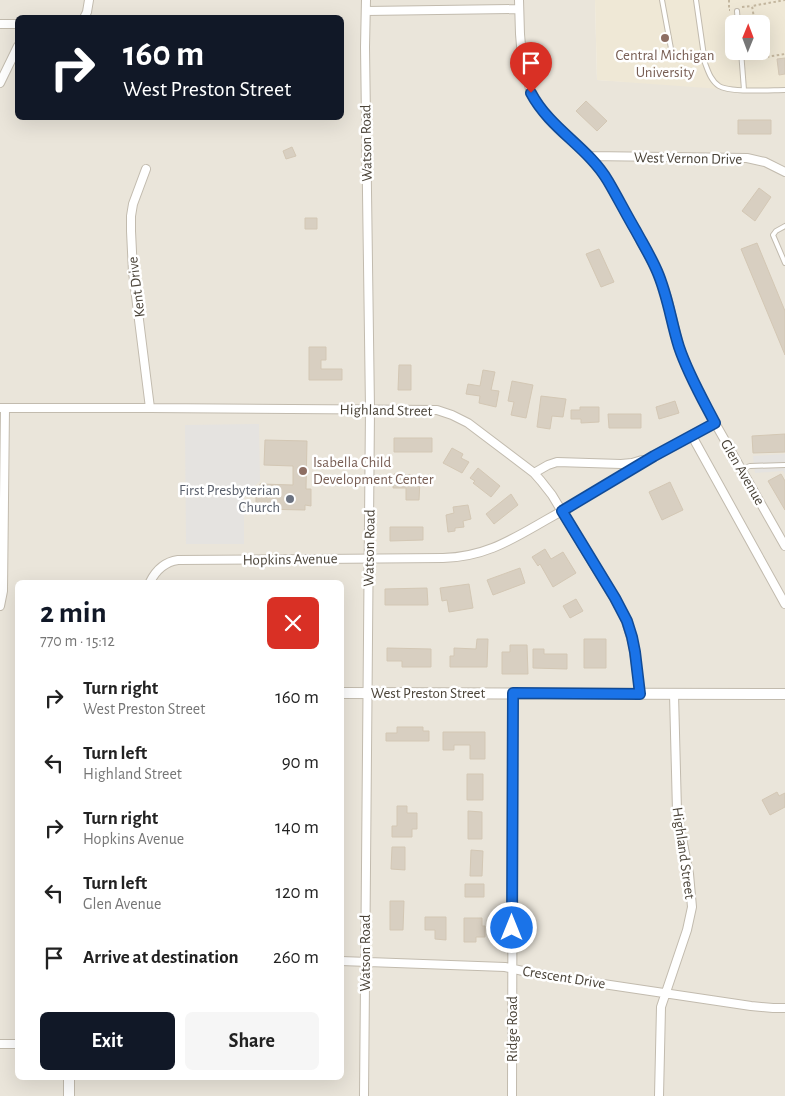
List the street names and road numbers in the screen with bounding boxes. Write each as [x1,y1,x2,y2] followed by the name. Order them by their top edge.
[358,104,375,182] street label: Watson Road
[634,150,742,167] street label: West Vernon Drive
[125,256,148,318] street label: Kent Drive
[339,402,433,419] street label: Highland Street
[718,437,767,508] street label: Glen Avenue
[361,509,378,587] street label: Watson Road
[242,551,338,568] street label: Hopkins Avenue
[371,686,486,701] street label: West Preston Street
[670,806,697,900] street label: Highland Street
[358,914,373,992] street label: Watson Road
[521,964,607,991] street label: Crescent Drive
[505,996,520,1062] street label: Ridge Road

